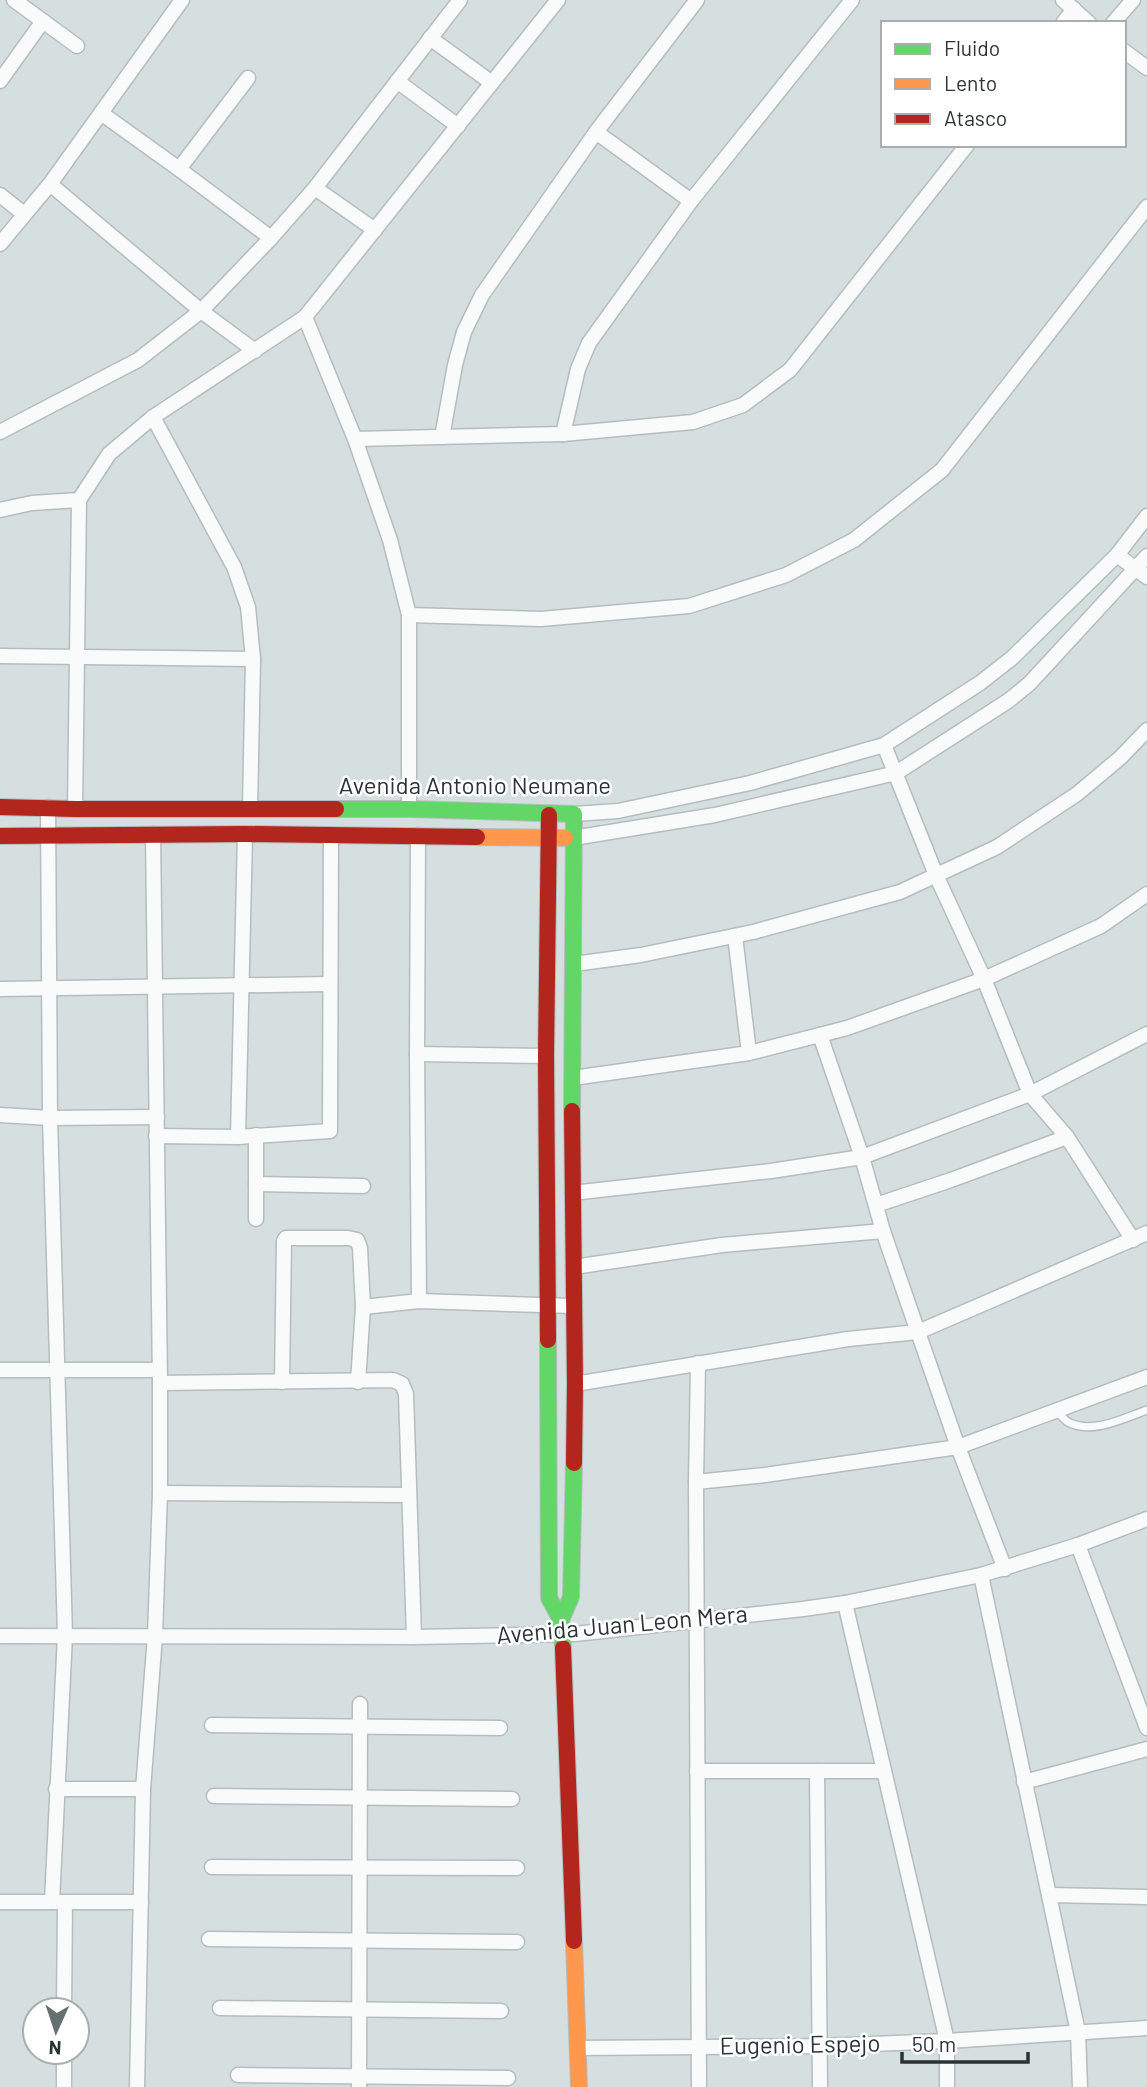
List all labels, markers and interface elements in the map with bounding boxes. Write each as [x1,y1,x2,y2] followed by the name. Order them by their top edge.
[881,21,1126,147] legend
[944,35,1000,60] text: Fluido
[944,70,997,95] text: Lento
[944,105,1007,130] text: Atasco
[339,770,611,799] street label: Avenida Antonio Neumane
[495,1598,749,1649] street label: Avenida Juan Leon Mera
[21,1996,91,2066] north arrow
[902,2021,1028,2064] scale bar
[719,2028,881,2059] street label: Eugenio Espejo
[912,2031,956,2056] text: 50 m
[48,2037,62,2060] text: N

